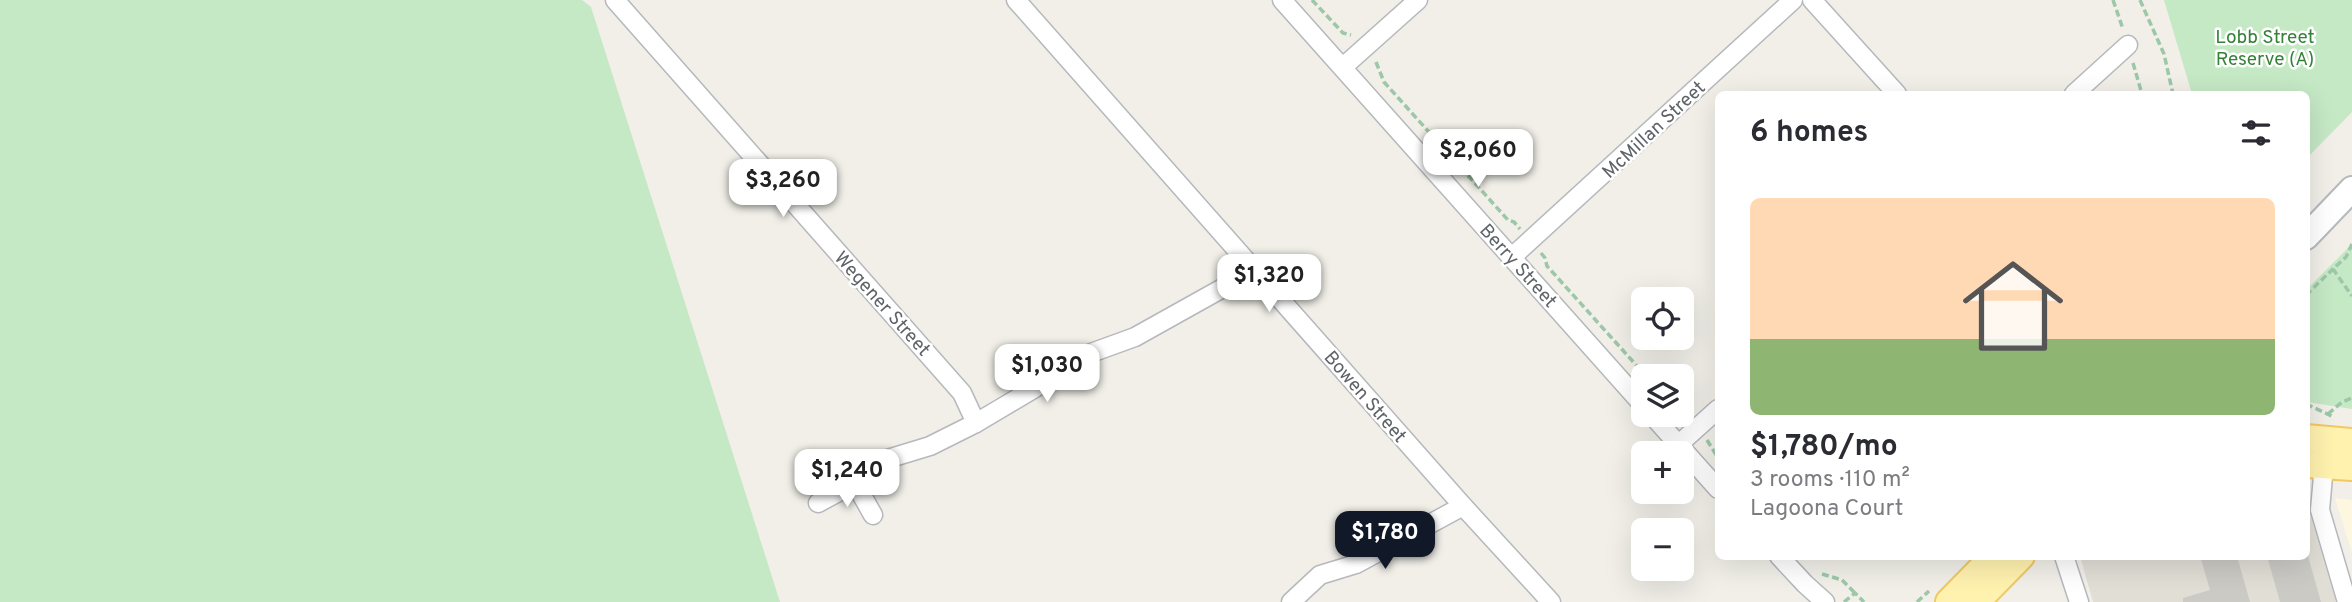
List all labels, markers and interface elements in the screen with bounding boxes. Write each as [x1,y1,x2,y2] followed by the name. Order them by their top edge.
[2215,26,2315,72] park label: Lobb Street Reserve (A)
[1598,76,1711,184] street label: McMillan Street
[2237,114,2275,152] icon: filters
[1750,115,1868,152] text: 6 homes
[1421,130,1535,189] pin: $2,060
[1439,137,1517,166] text: $2,060
[726,160,840,219] pin: $3,260
[745,167,821,196] text: $3,260
[1474,219,1561,313] street label: Berry Street
[1950,243,2076,369] icon: home
[828,247,935,362] street label: Wegener Street
[1212,254,1326,314] pin: $1,320
[1233,262,1305,291] text: $1,320
[1631,287,1694,581] map controls
[1631,287,1694,350] button: locate
[990,344,1104,404] pin: $1,030
[1318,346,1411,448] street label: Bowen Street
[1011,352,1083,381] text: $1,030
[1631,364,1694,427] button: layers
[1750,429,1898,466] text: $1,780/mo
[1631,441,1694,504] button: +
[790,449,904,509] pin: $1,240
[810,457,884,486] text: $1,240
[1750,466,1910,495] text: 3 rooms · 110 m²
[1750,495,1904,524] text: Lagoona Court
[1328,512,1442,571] pin: $1,780
[1631,518,1694,581] button: −
[1351,519,1419,548] text: $1,780

